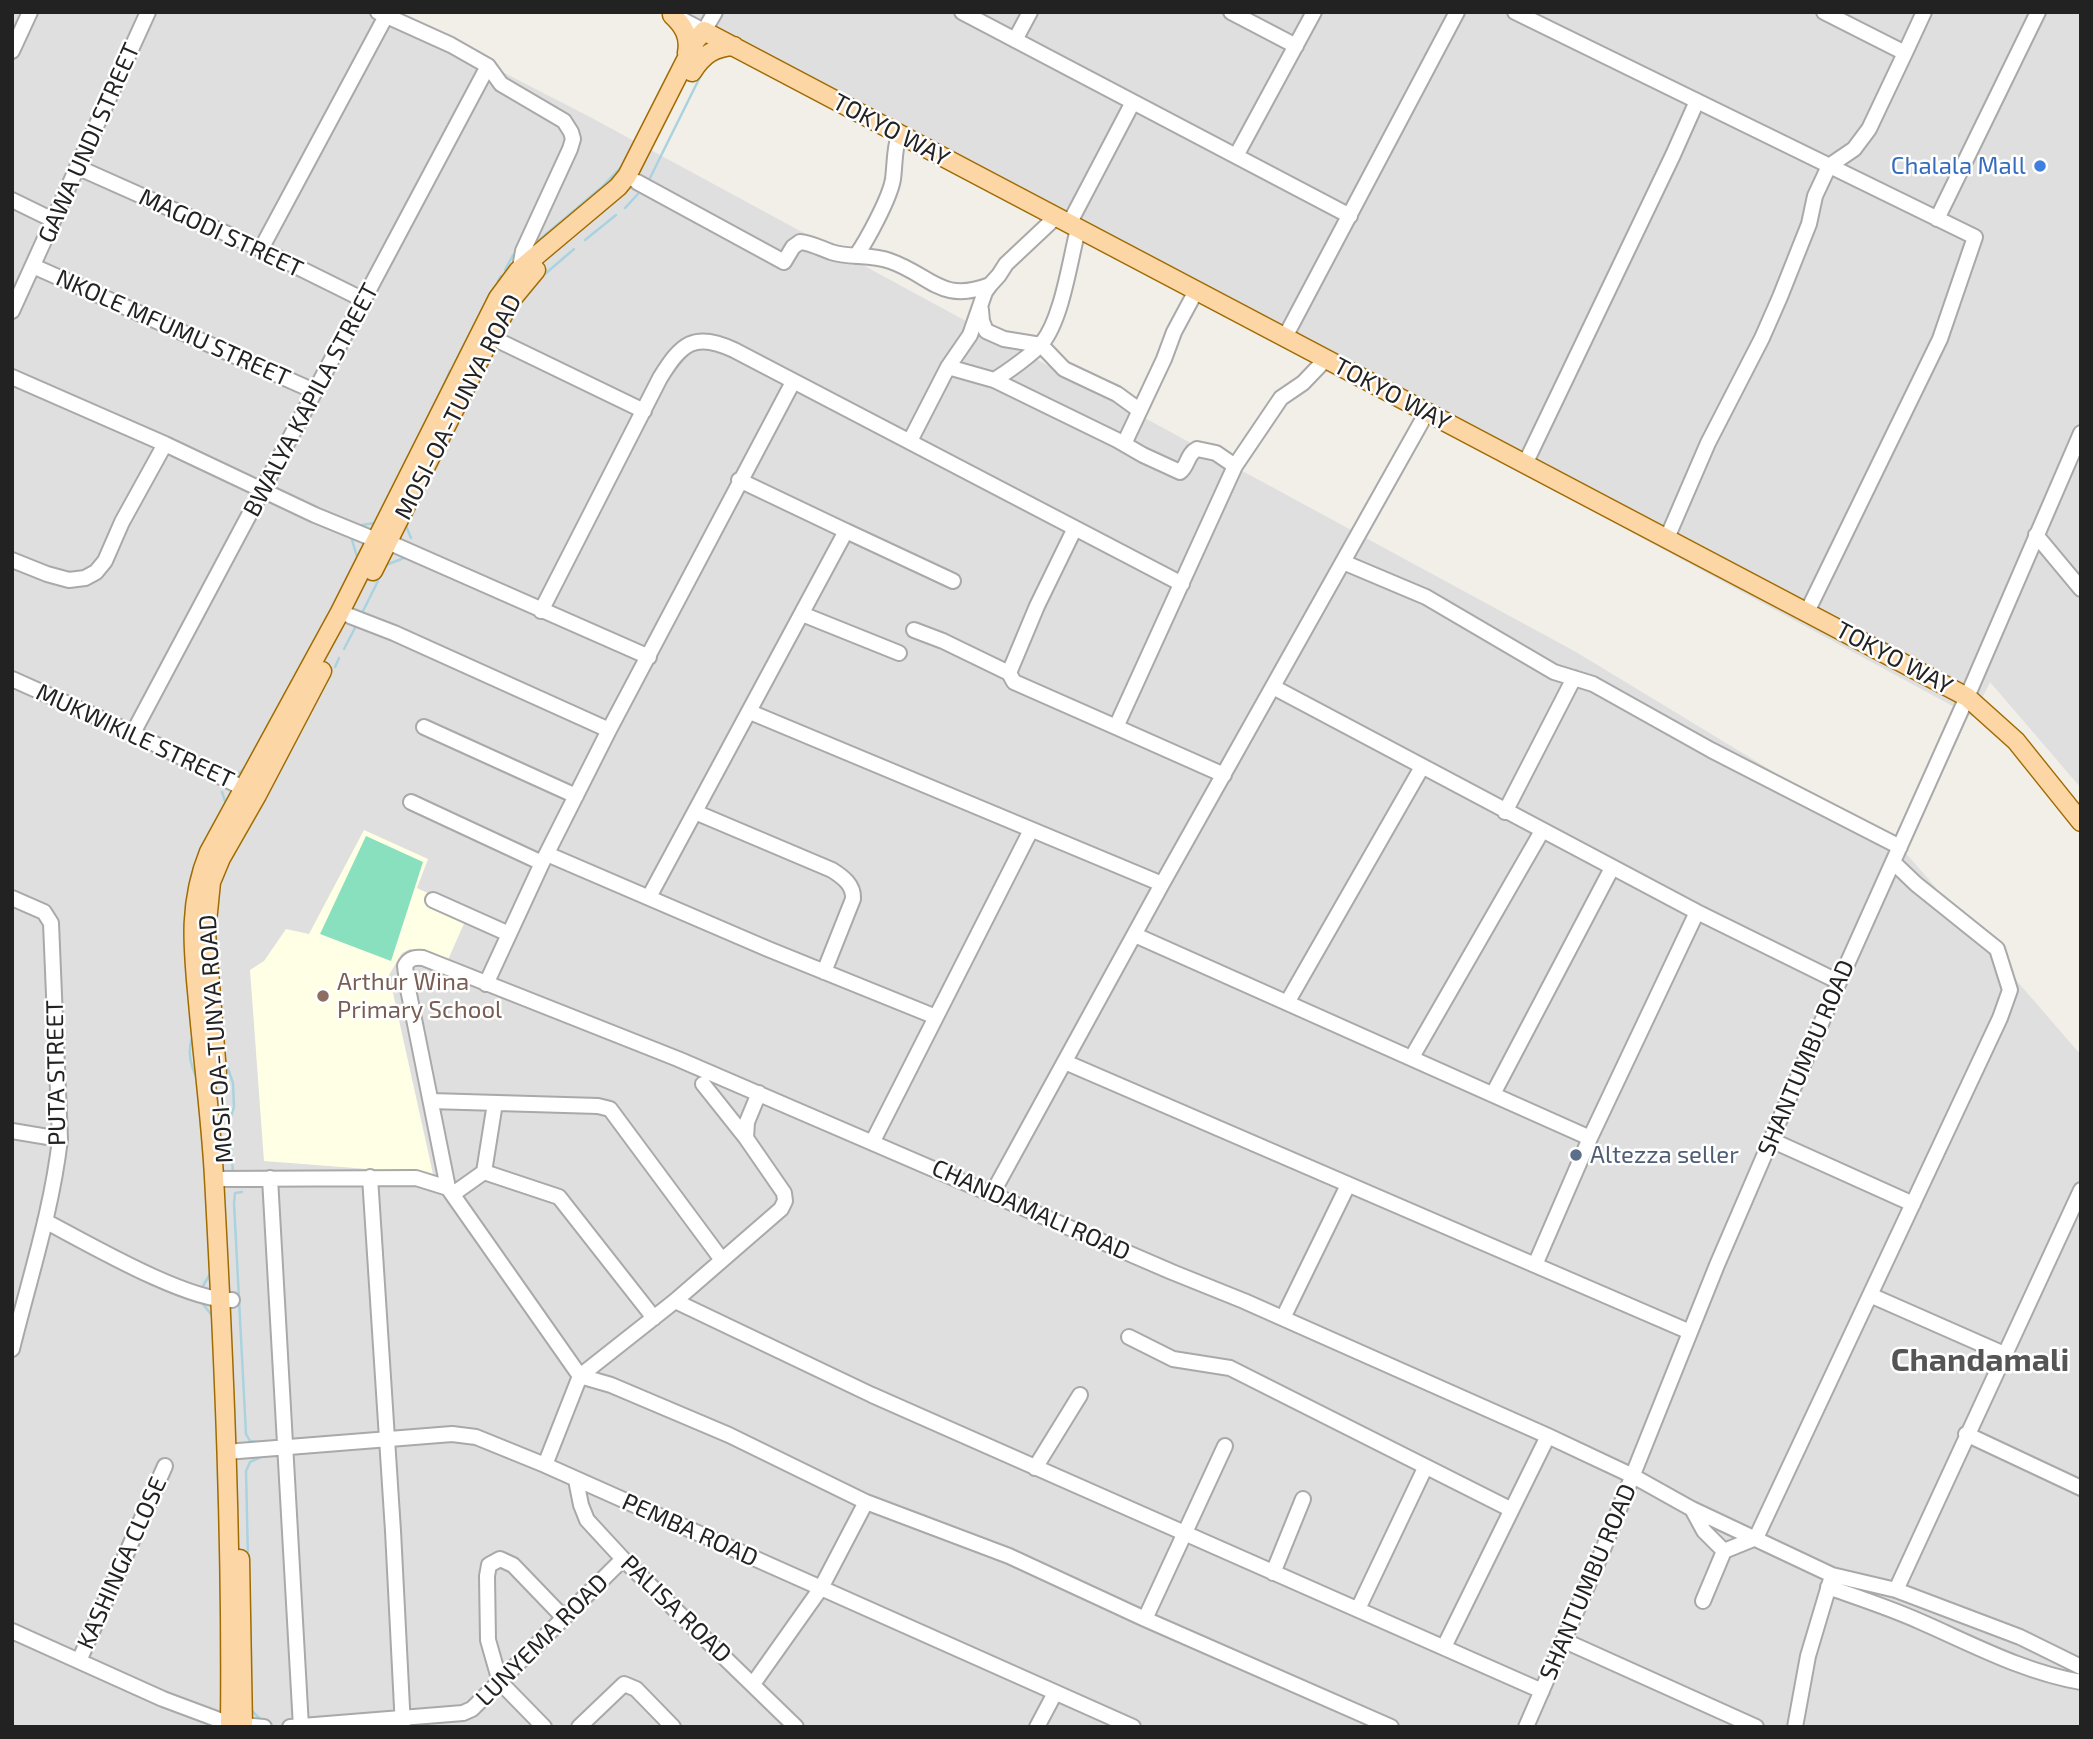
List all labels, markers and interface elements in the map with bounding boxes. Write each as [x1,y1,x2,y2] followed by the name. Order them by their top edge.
[32,39,146,247] street label: GAWA UNDI STREET
[828,87,954,173] street label: TOKYO WAY
[1891,152,2026,180] place label: Chalala Mall
[2032,158,2048,174] marker: Chalala Mall
[134,182,308,284] street label: MAGODI STREET
[52,263,294,393] street label: NKOLE MFUMU STREET
[237,278,385,522] street label: BWALYA KAPILA STREET
[389,290,527,524] street label: MOSI-OA-TUNYA ROAD
[1329,351,1455,437] street label: TOKYO WAY
[1831,615,1957,701] street label: TOKYO WAY
[32,678,238,794] street label: MUKWIKILE STREET
[193,914,239,1164] street label: MOSI-OA-TUNYA ROAD
[1752,956,1860,1160] street label: SHANTUMBU ROAD
[337,968,502,1024] place label: Arthur Wina Primary School
[315,988,331,1004] marker: Arthur Wina Primary School
[40,1000,72,1146] street label: PUTA STREET
[1590,1141,1739,1169] place label: Altezza seller
[1568,1147,1584,1163] marker: Altezza seller
[927,1153,1135,1267] street label: CHANDAMALI ROAD
[1891,1341,2069,1379] district label: Chandamali
[71,1472,173,1654] street label: KASHINGA CLOSE
[1534,1480,1642,1684] street label: SHANTUMBU ROAD
[618,1487,762,1573] street label: PEMBA ROAD
[615,1549,737,1669] street label: PALISA ROAD
[470,1568,614,1712] street label: LUNYEMA ROAD

